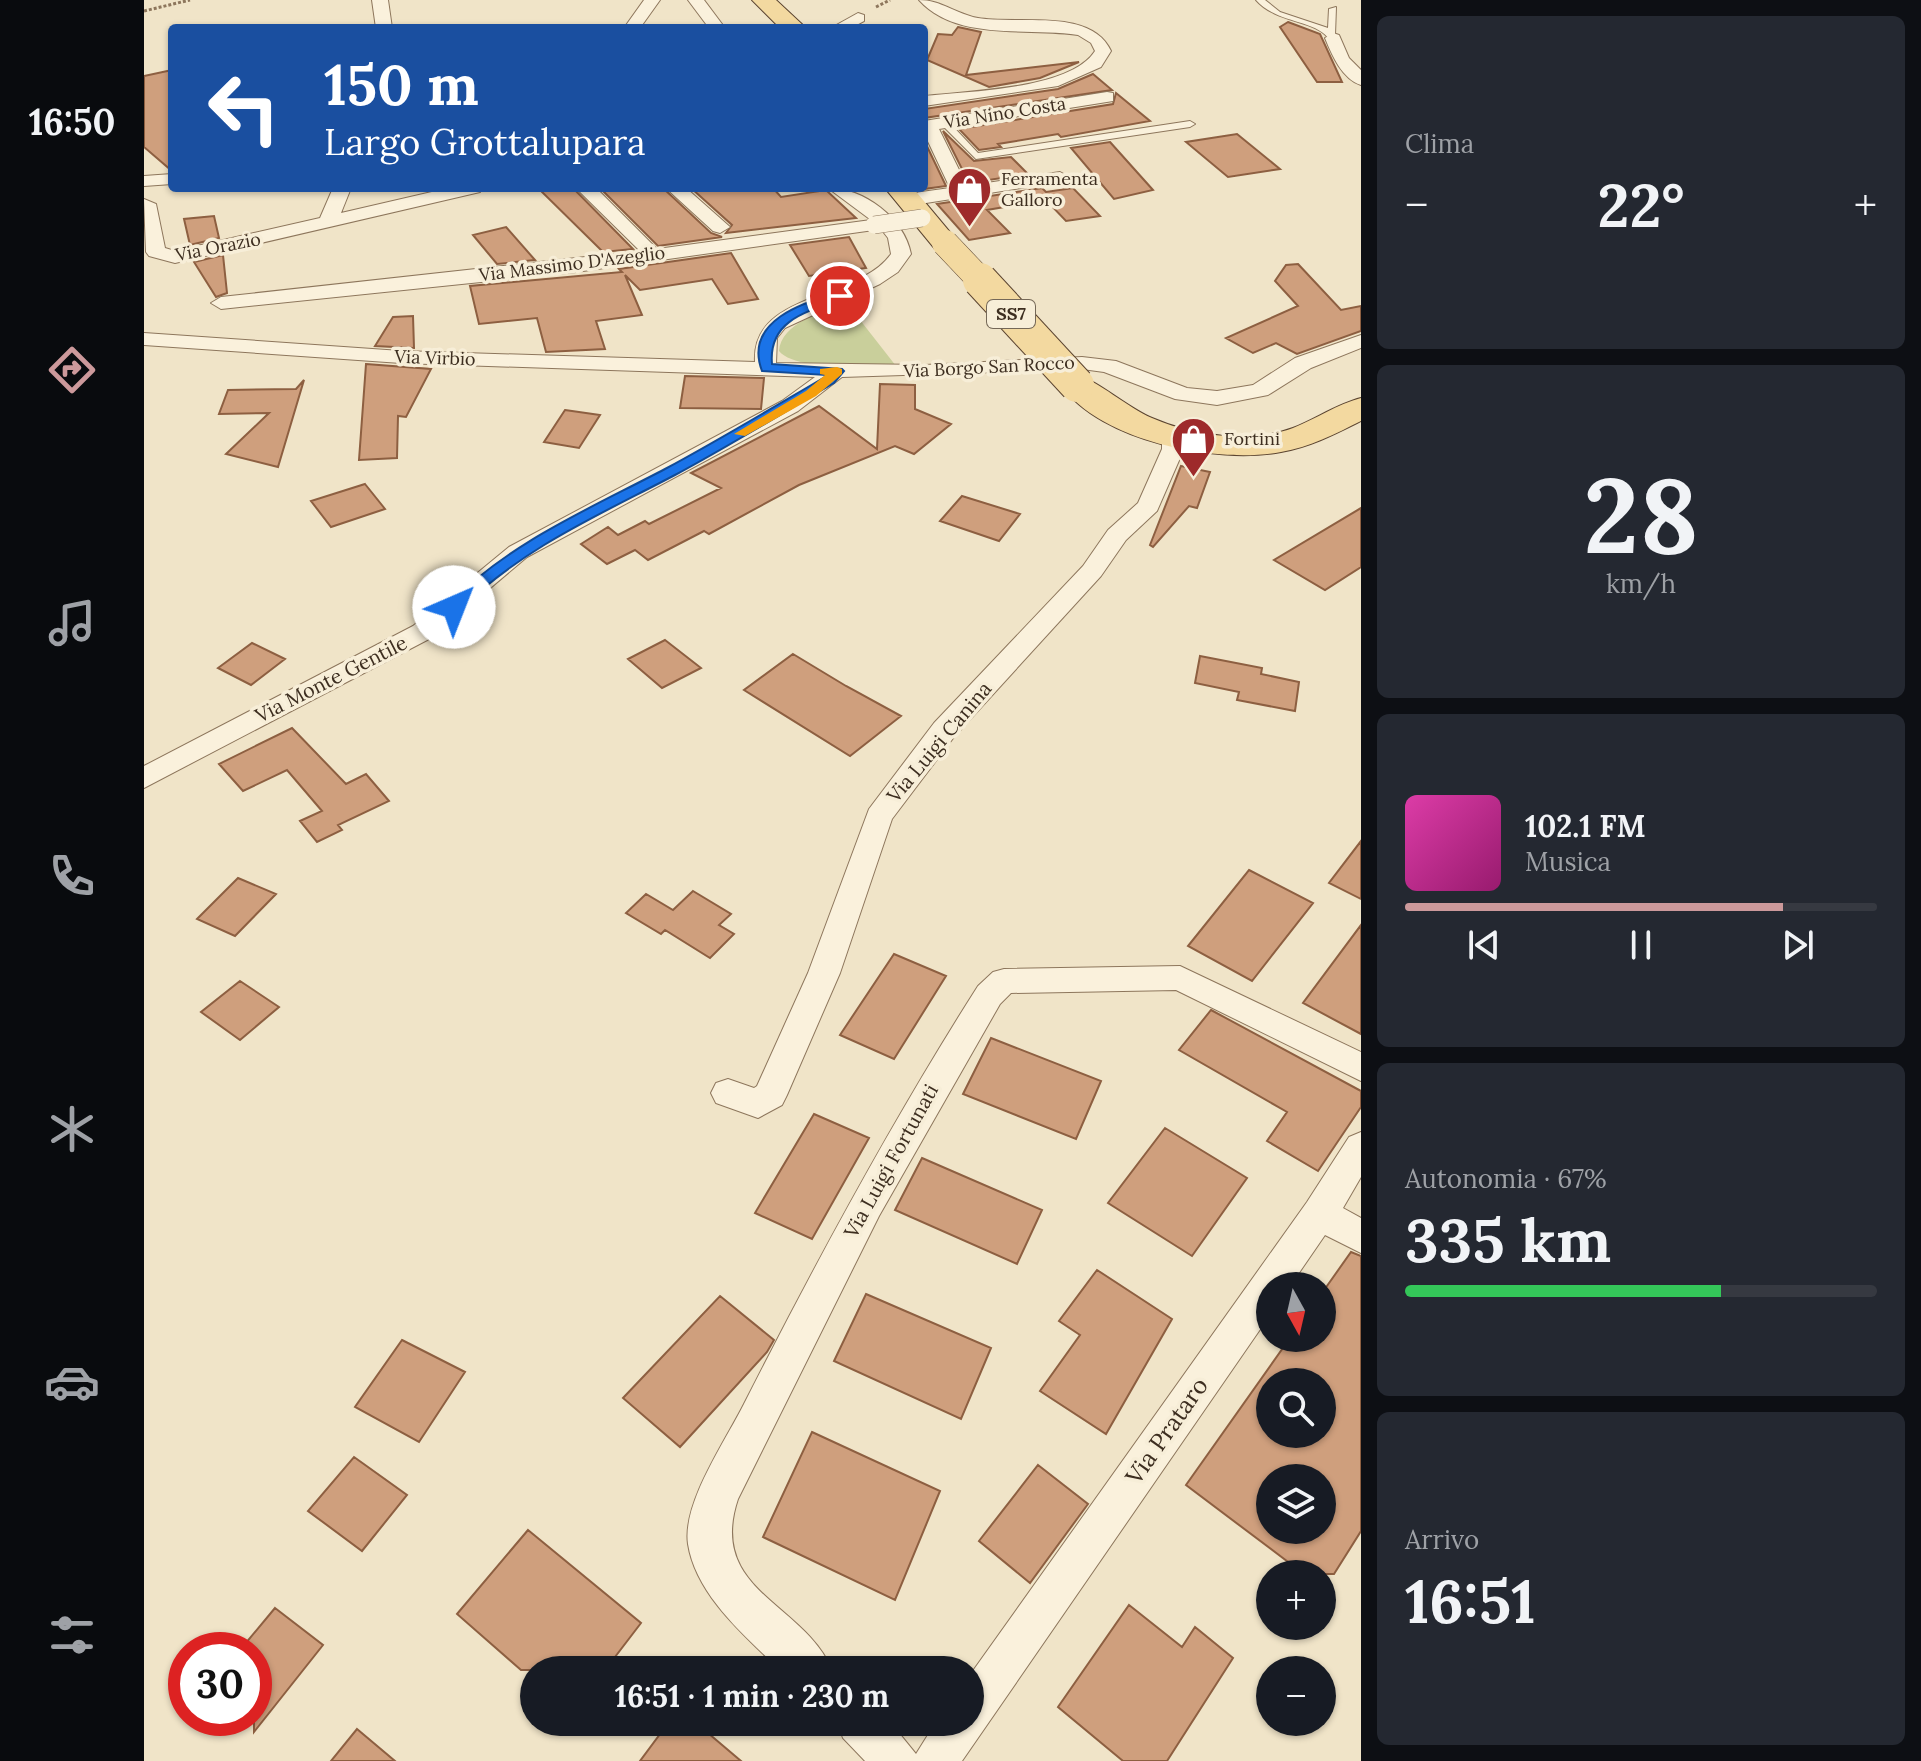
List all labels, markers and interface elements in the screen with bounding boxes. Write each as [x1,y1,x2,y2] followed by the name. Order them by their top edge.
[324,49,479,120] text: 150 m
[192,56,296,160] icon: left
[941,92,1068,134] street label: Via Nino Costa
[29,99,115,145] text: 16:50
[324,119,646,165] text: Largo Grottalupara
[1405,127,1474,160] text: Clima
[946,165,994,228] shop icon: Ferramenta Galloro
[1001,167,1098,211] place label: Ferramenta Galloro
[1598,167,1684,243] text: 22°
[1405,177,1428,233] text: −
[1854,177,1877,233] text: +
[172,227,263,266] street label: Via Orazio
[477,241,666,286] street label: Via Massimo D'Azeglio
[806,262,874,330] pin
[818,274,862,318] icon: arrive
[987,300,1035,328] road number: SS7
[44,342,100,398] icon: directions
[393,345,476,370] street label: Via Virbio
[902,351,1075,383] street label: Via Borgo San Rocco
[1169,415,1217,478] shop icon: Fortini
[1224,427,1280,450] place label: Fortini
[1584,448,1698,581] text: 28
[412,565,496,649] position arrow
[1606,567,1676,600] text: km/h
[44,595,100,651] icon: music
[250,629,411,728] street label: Via Monte Gentile
[880,676,996,808] street label: Via Luigi Canina
[1525,807,1646,845] text: 102.1 FM
[1525,845,1611,878] text: Musica
[44,848,100,904] icon: phone
[1462,923,1506,967] icon: previous
[1619,923,1663,967] icon: pause
[1776,923,1820,967] icon: next
[837,1079,943,1243] street label: Via Luigi Fortunati
[44,1101,100,1157] icon: climate
[1405,1162,1607,1195] text: Autonomia · 67%
[1405,1202,1611,1278] text: 335 km
[1256,1272,1336,1352] north arrow
[1256,1272,1336,1736] map controls
[44,1354,100,1410] icon: car
[1256,1368,1336,1448] button: search
[1118,1371,1215,1491] street label: Via Prataro
[1256,1464,1336,1544] button: layers
[1405,1523,1479,1556] text: Arrivo
[1256,1560,1336,1640] button: +
[1405,1563,1536,1639] text: 16:51
[44,1607,100,1663] icon: filters
[168,1632,272,1736] speed limit sign: 30
[1256,1656,1336,1736] button: −
[615,1677,889,1715] text: 16:51 · 1 min · 230 m

